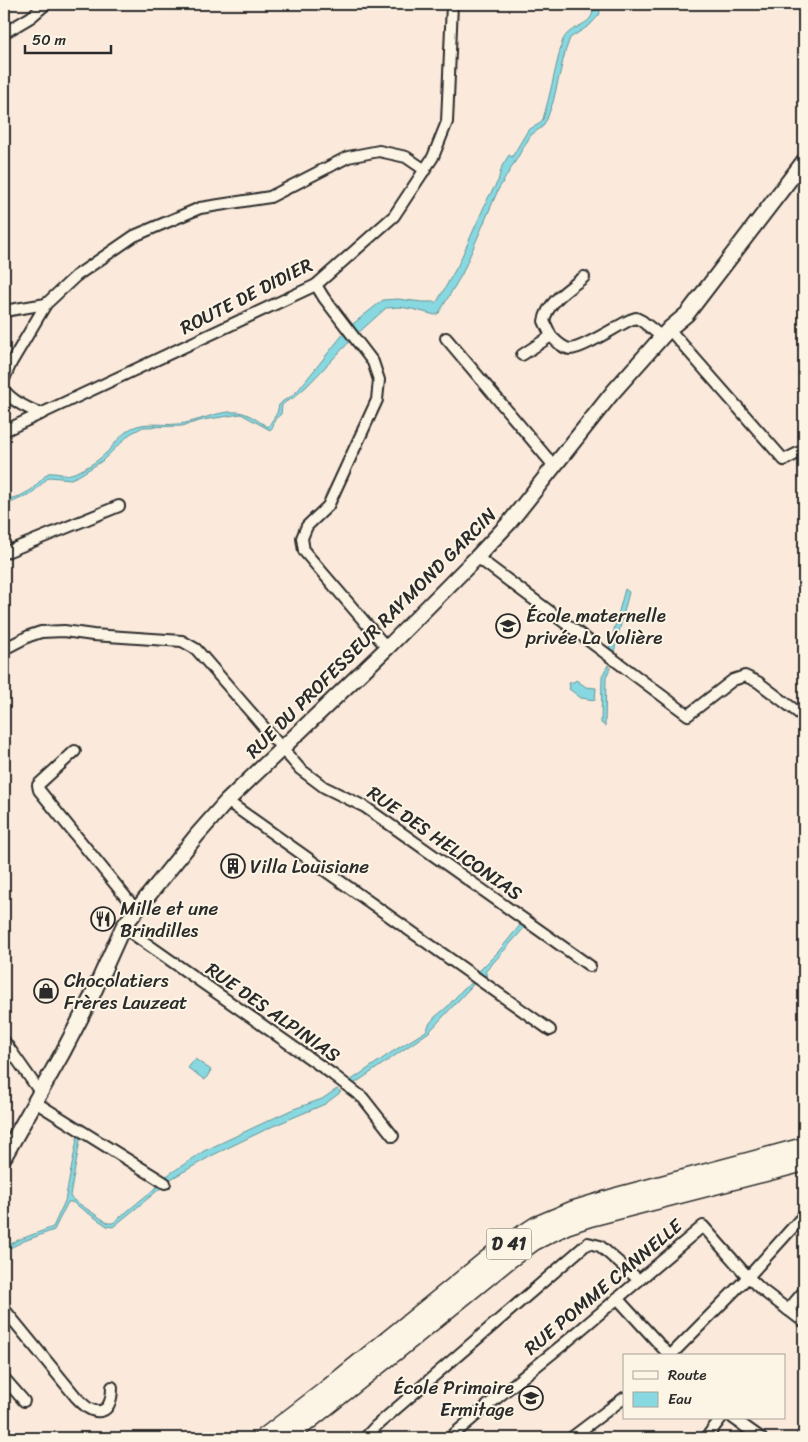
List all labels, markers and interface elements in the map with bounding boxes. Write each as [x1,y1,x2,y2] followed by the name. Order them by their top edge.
[25,22,111,54] scale bar
[32,27,67,53] text: 50 m
[174,248,318,344] street label: ROUTE DE DIDIER
[238,499,505,766] street label: RUE DU PROFESSEUR RAYMOND GARCIN
[525,599,666,654] place label: École maternelle privée La Volière
[495,613,521,639] school or university icon: École maternelle privée La Volière
[360,777,530,909] street label: RUE DES HELICONIAS
[250,850,369,883] place label: Villa Louisiane
[220,853,246,879] building icon: Villa Louisiane
[120,892,218,947] place label: Mille et une Brindilles
[90,906,116,932] restaurant icon: Mille et une Brindilles
[199,953,347,1071] street label: RUE DES ALPINIAS
[64,964,187,1019] place label: Chocolatiers Frères Lauzeat
[33,978,59,1004] shop icon: Chocolatiers Frères Lauzeat
[516,1210,691,1364] street label: RUE POMME CANNELLE
[486,1228,532,1260] road number: D 41
[623,1354,786,1420] legend
[668,1362,707,1388] text: Route
[393,1371,514,1426] place label: École Primaire Ermitage
[518,1385,544,1411] school or university icon: École Primaire Ermitage
[668,1386,692,1412] text: Eau

